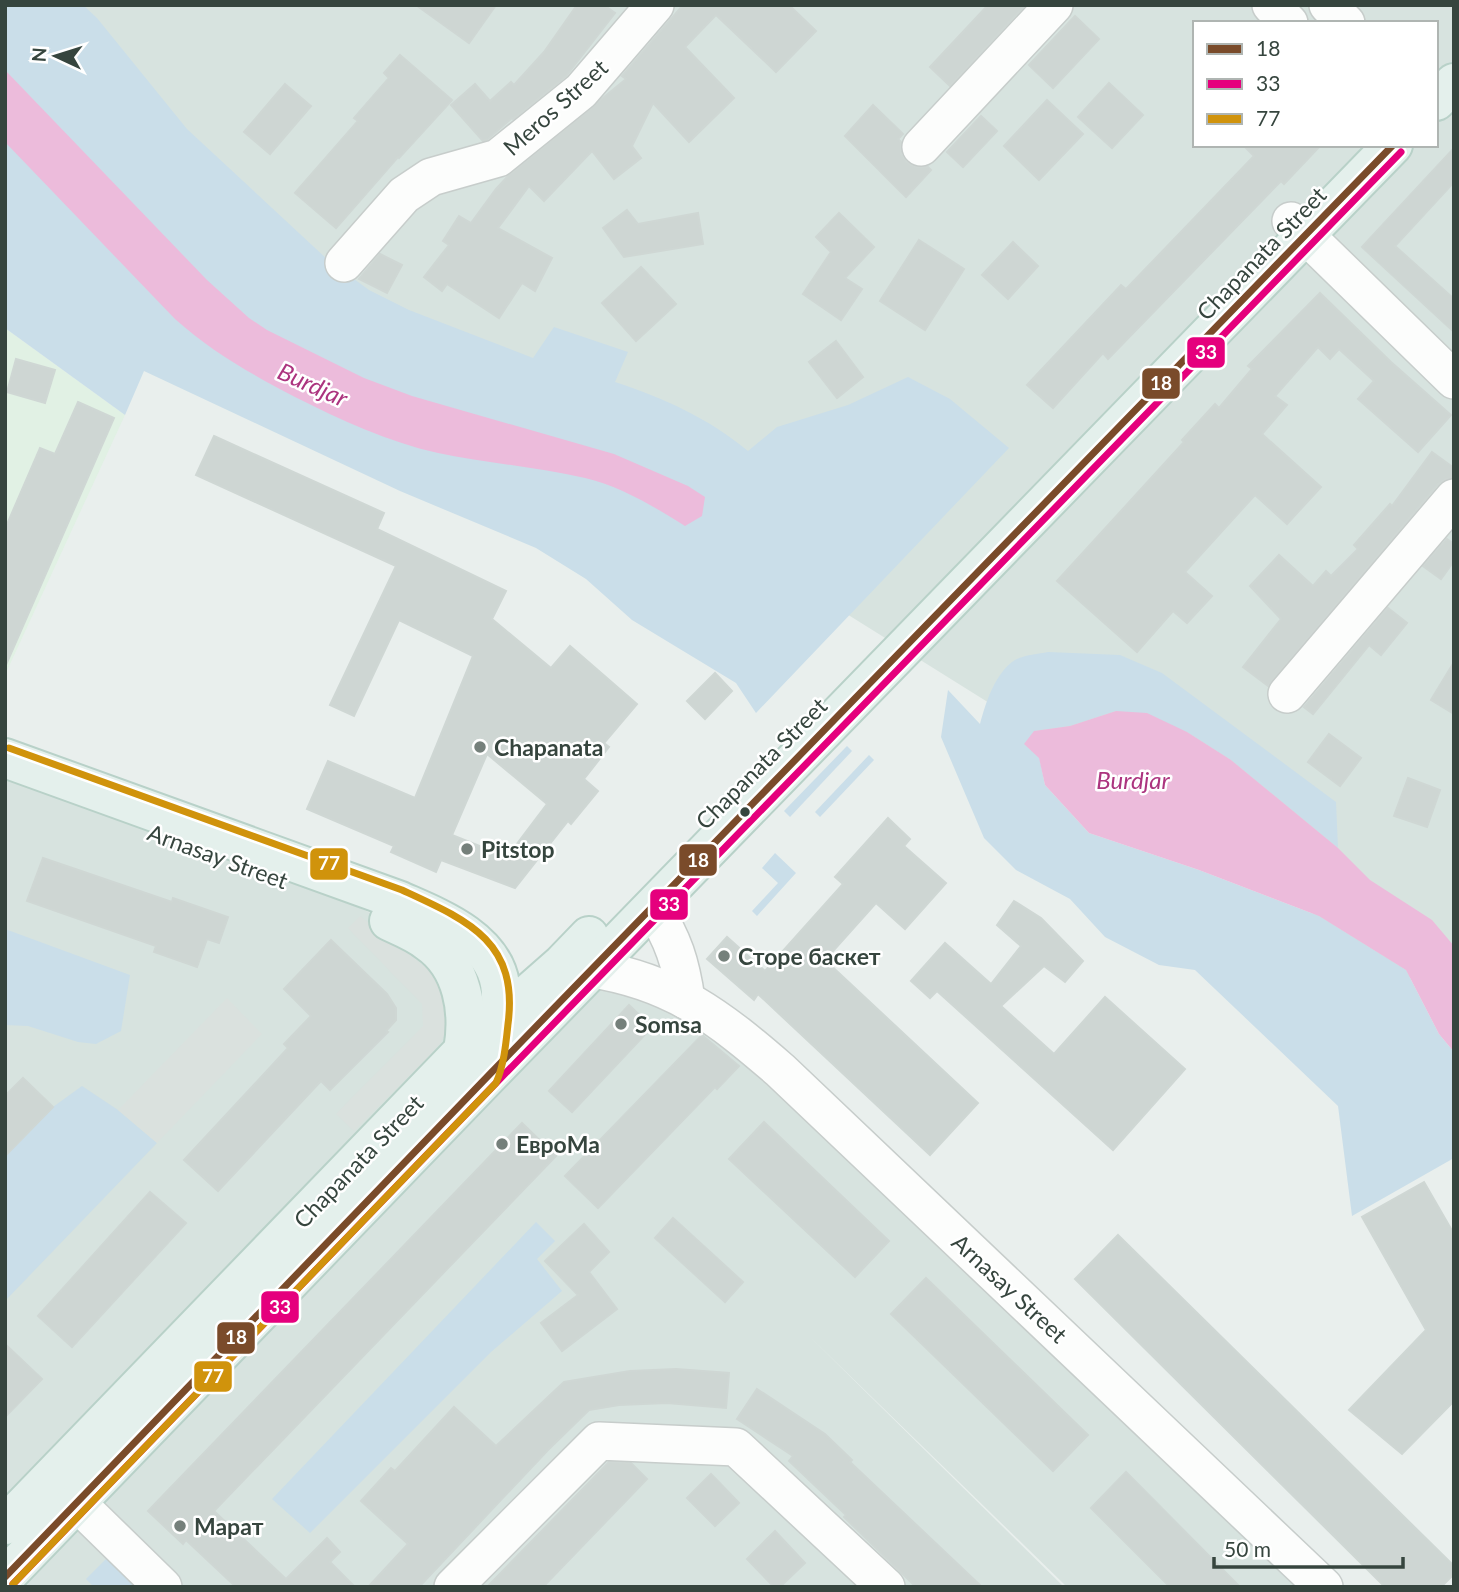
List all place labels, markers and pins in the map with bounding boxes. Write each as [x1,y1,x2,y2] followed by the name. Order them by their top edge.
[494,733,603,761] place label: Chapanata
[472,739,488,755] marker: Chapanata
[738,805,752,819] unlabelled marker
[481,835,554,863] place label: Pitstop
[459,841,475,857] marker: Pitstop
[738,942,881,970] place label: Сторе баскет
[716,948,732,964] marker: Сторе баскет
[635,1010,702,1038] place label: Somsa
[613,1016,629,1032] marker: Somsa
[516,1130,600,1158] place label: ЕвроМа
[494,1136,510,1152] marker: ЕвроМа
[194,1512,264,1540] place label: Марат
[172,1518,188,1534] marker: Марат

